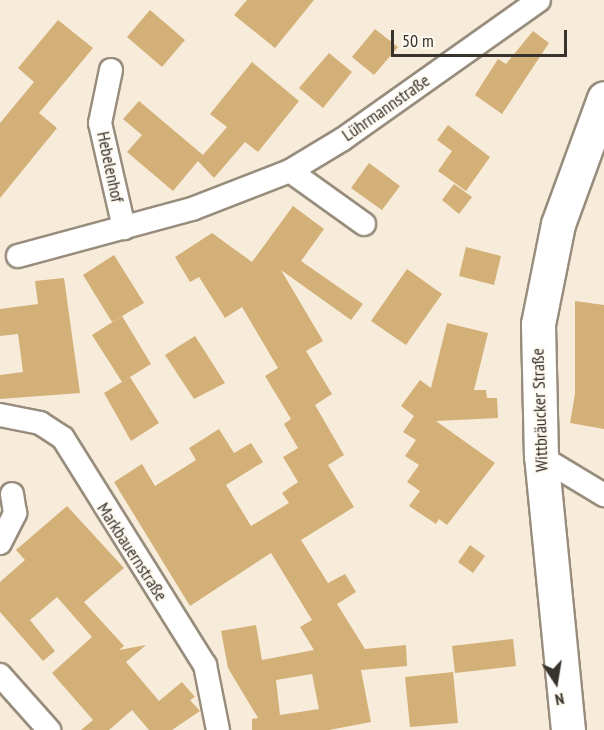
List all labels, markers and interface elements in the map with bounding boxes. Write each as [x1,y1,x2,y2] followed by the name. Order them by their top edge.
[394,18,570,56] scale bar
[402,29,434,52] text: 50 m
[338,70,434,146] street label: Lührmannstraße
[92,130,128,204] street label: Hebelenhof
[527,348,553,472] street label: Wittbräucker Straße
[92,499,172,605] street label: Markbauernstraße
[526,652,586,712] north arrow
[553,689,566,710] text: N

